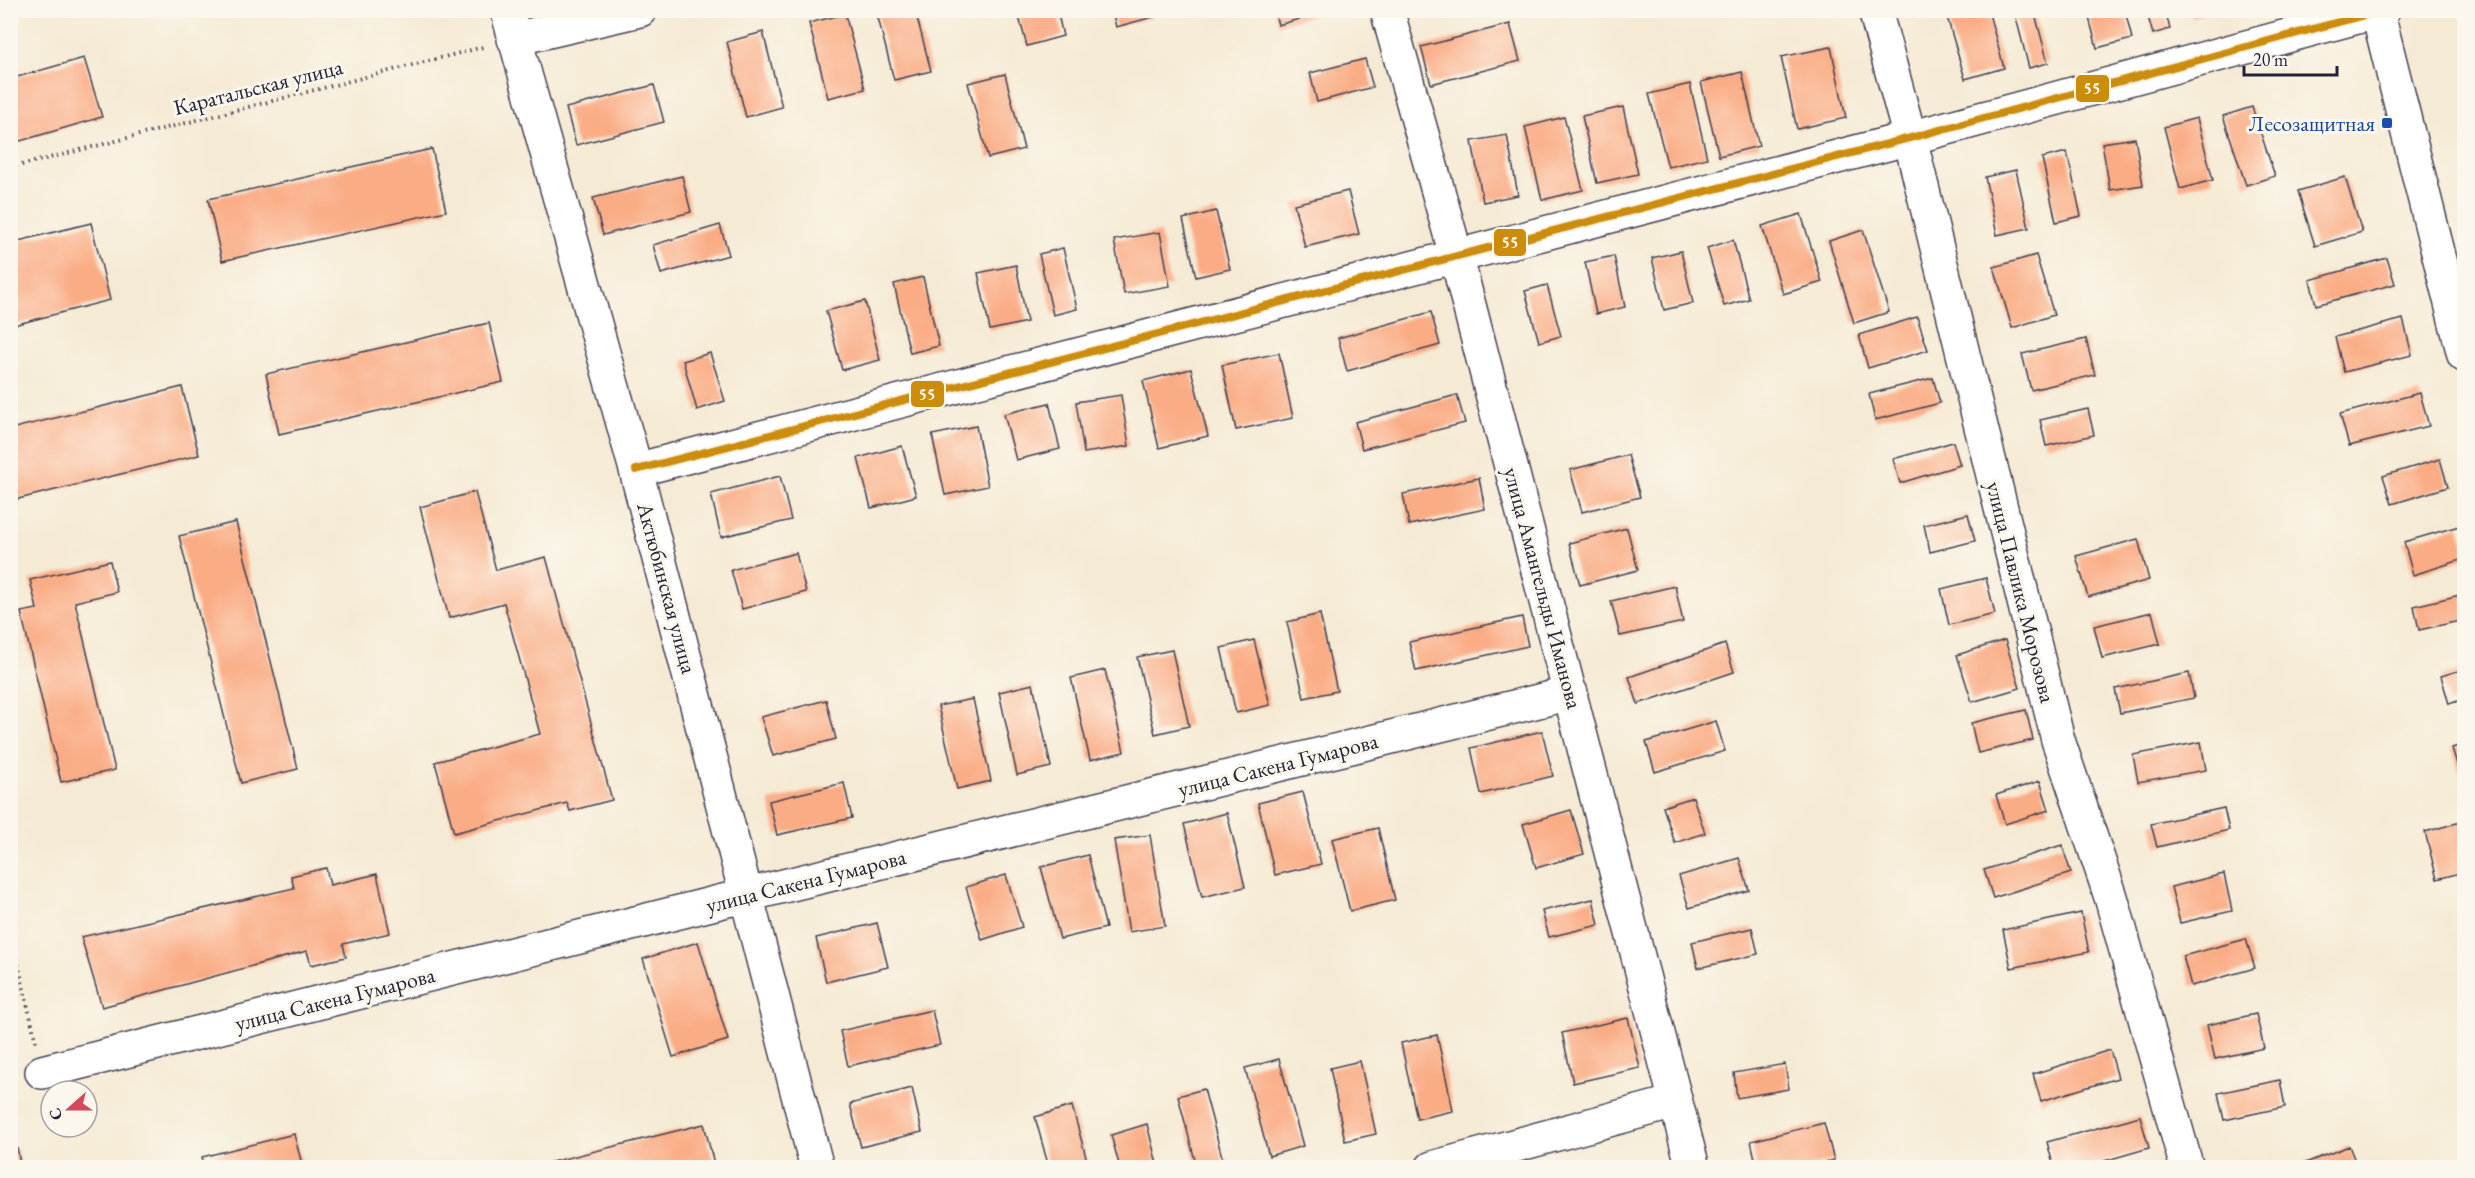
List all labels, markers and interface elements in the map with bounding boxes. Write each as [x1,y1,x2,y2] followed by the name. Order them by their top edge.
[2244,39,2337,77] scale bar
[2253,48,2288,71] text: 20 m
[170,52,346,122] street label: Каратальская улица
[2075,74,2110,103] line badge: 55
[2084,78,2100,99] text: 55
[2249,109,2375,138] place label: Лесозащитная
[2380,116,2394,130] marker: Лесозащитная
[1493,228,1527,257] line badge: 55
[1502,232,1518,253] text: 55
[910,380,945,408] line badge: 55
[919,384,935,405] text: 55
[1497,464,1589,712] street label: улица Амангельды Иманова
[1979,478,2063,706] street label: улица Павлика Морозова
[630,498,704,677] street label: Актюбинская улица
[1175,726,1381,804] street label: улица Сакена Гумарова
[703,842,909,920] street label: улица Сакена Гумарова
[232,960,438,1038] street label: улица Сакена Гумарова
[39,1079,99,1139] north arrow
[44,1105,67,1123] text: С

